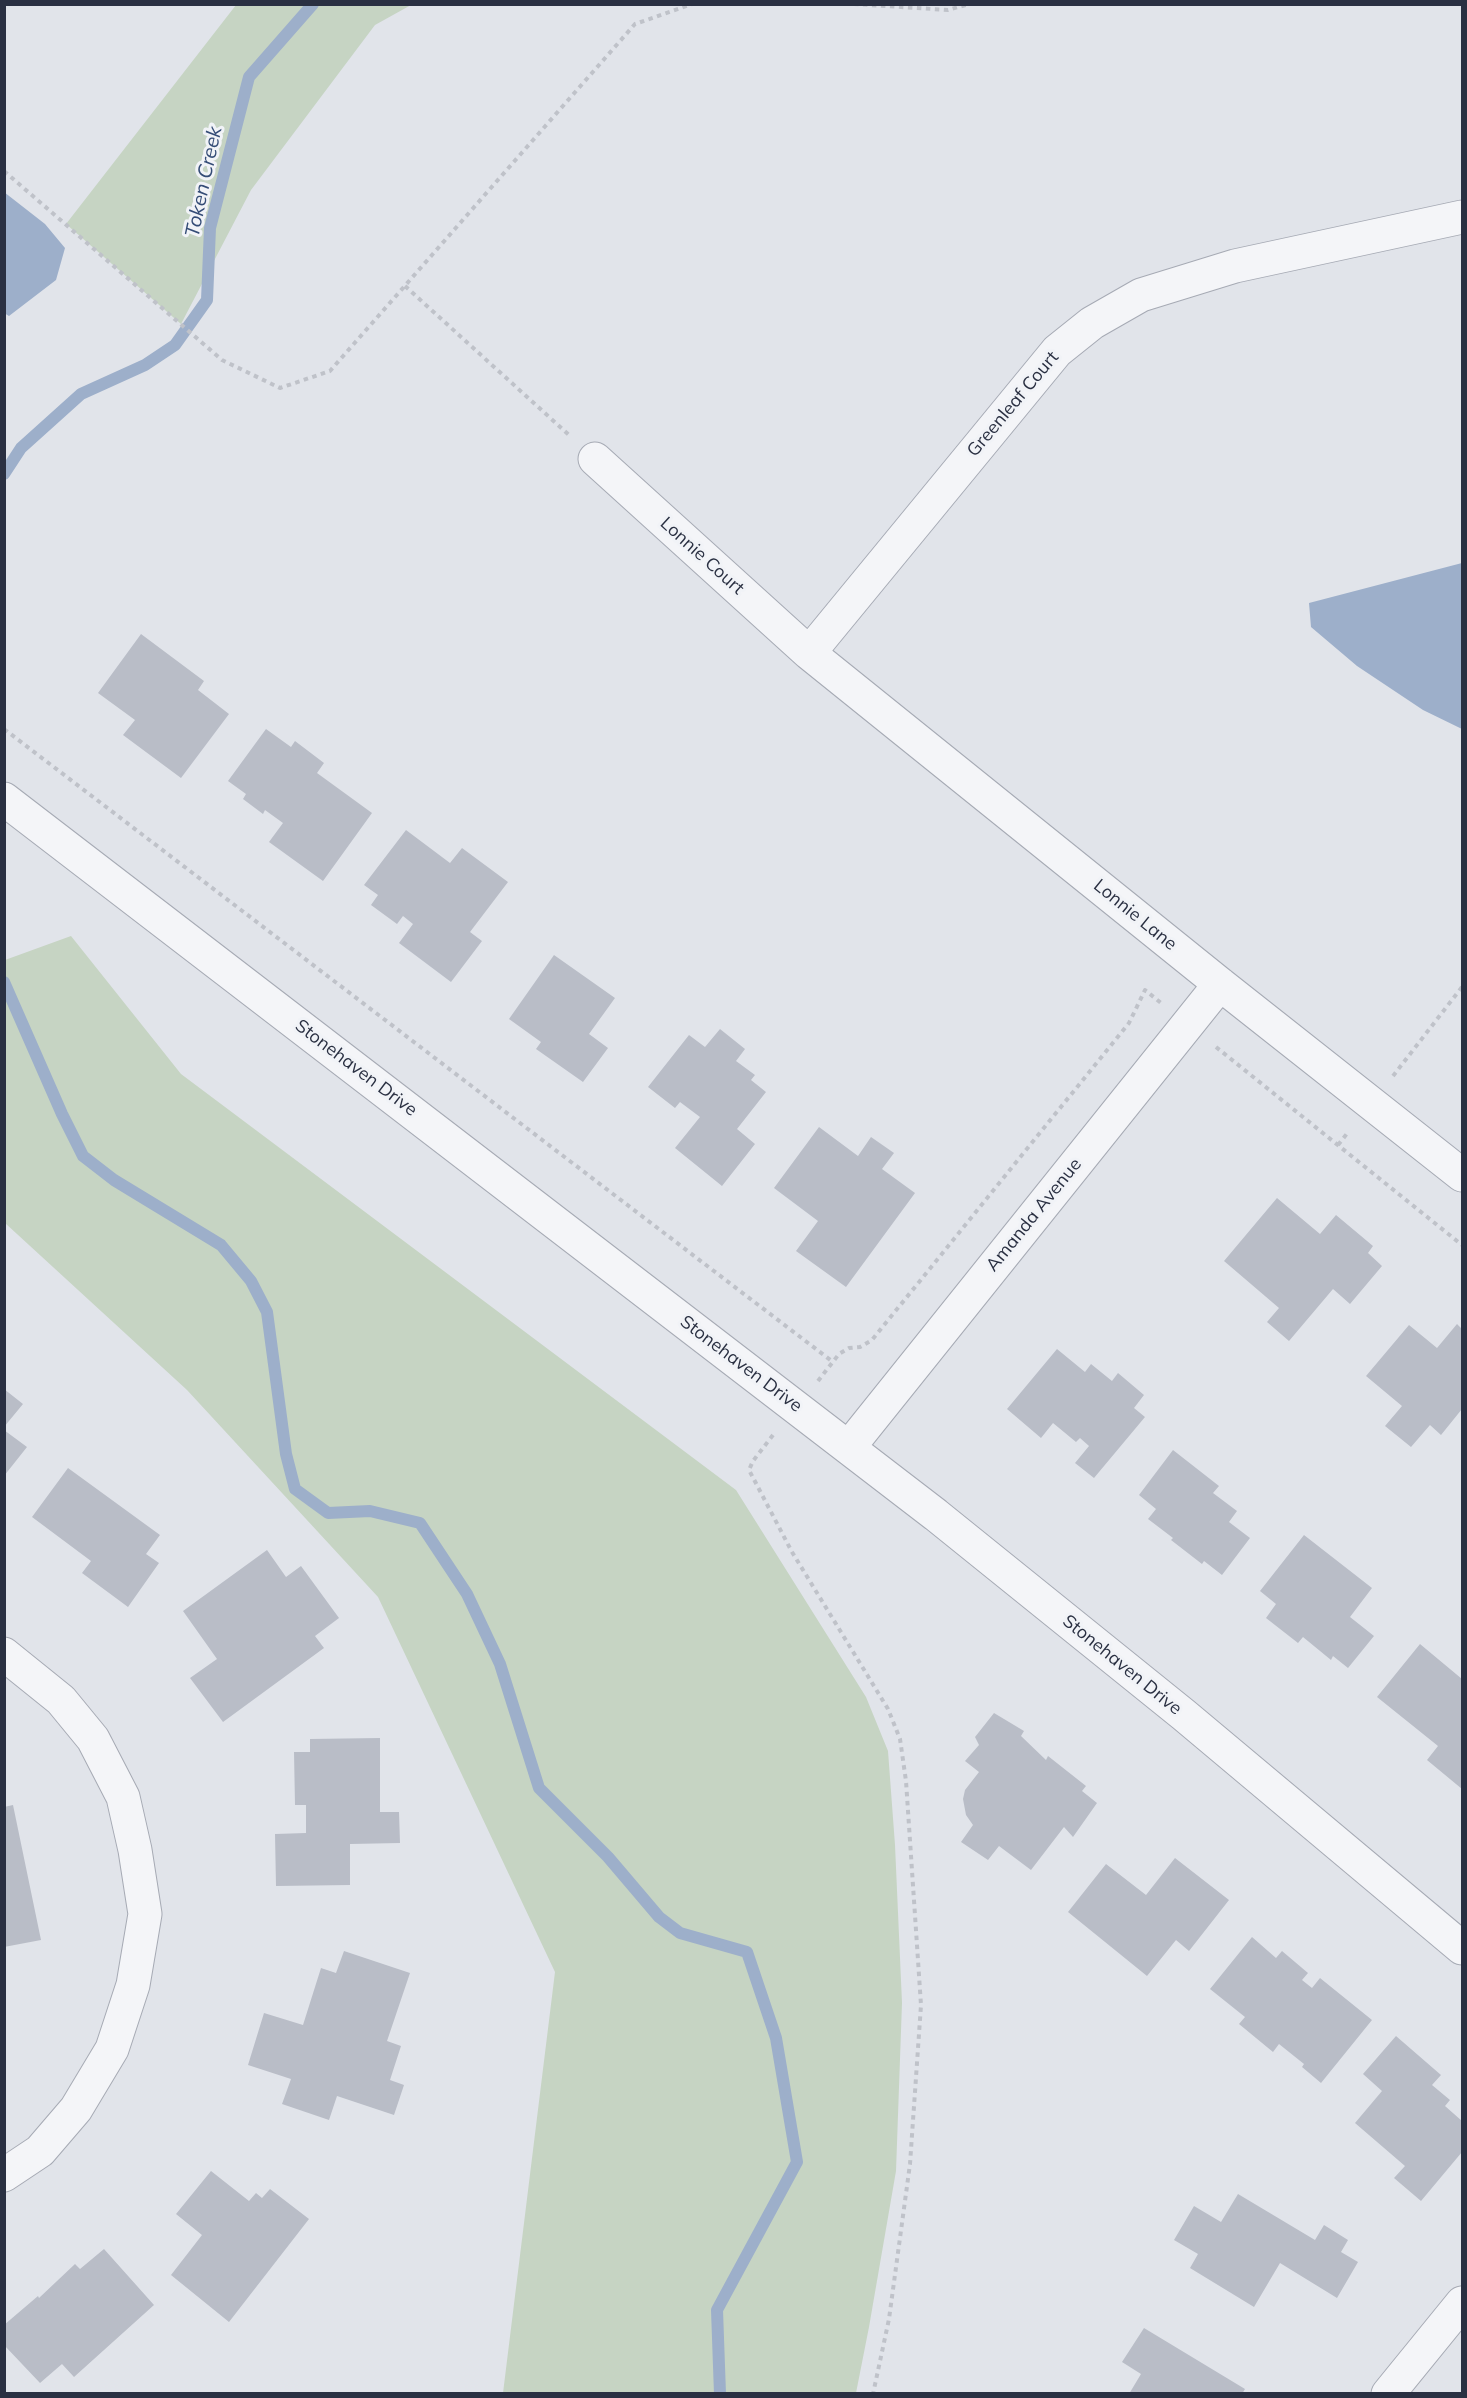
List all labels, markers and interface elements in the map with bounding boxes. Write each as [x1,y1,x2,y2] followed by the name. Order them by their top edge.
[181,124,227,240] water label: Token Creek
[963,347,1063,461] street label: Greenleaf Court
[656,513,748,599] street label: Lonnie Court
[1089,875,1181,955] street label: Lonnie Lane
[291,1015,421,1121] street label: Stonehaven Drive
[982,1154,1086,1276] street label: Amanda Avenue
[676,1311,806,1417] street label: Stonehaven Drive
[1058,1610,1186,1720] street label: Stonehaven Drive

